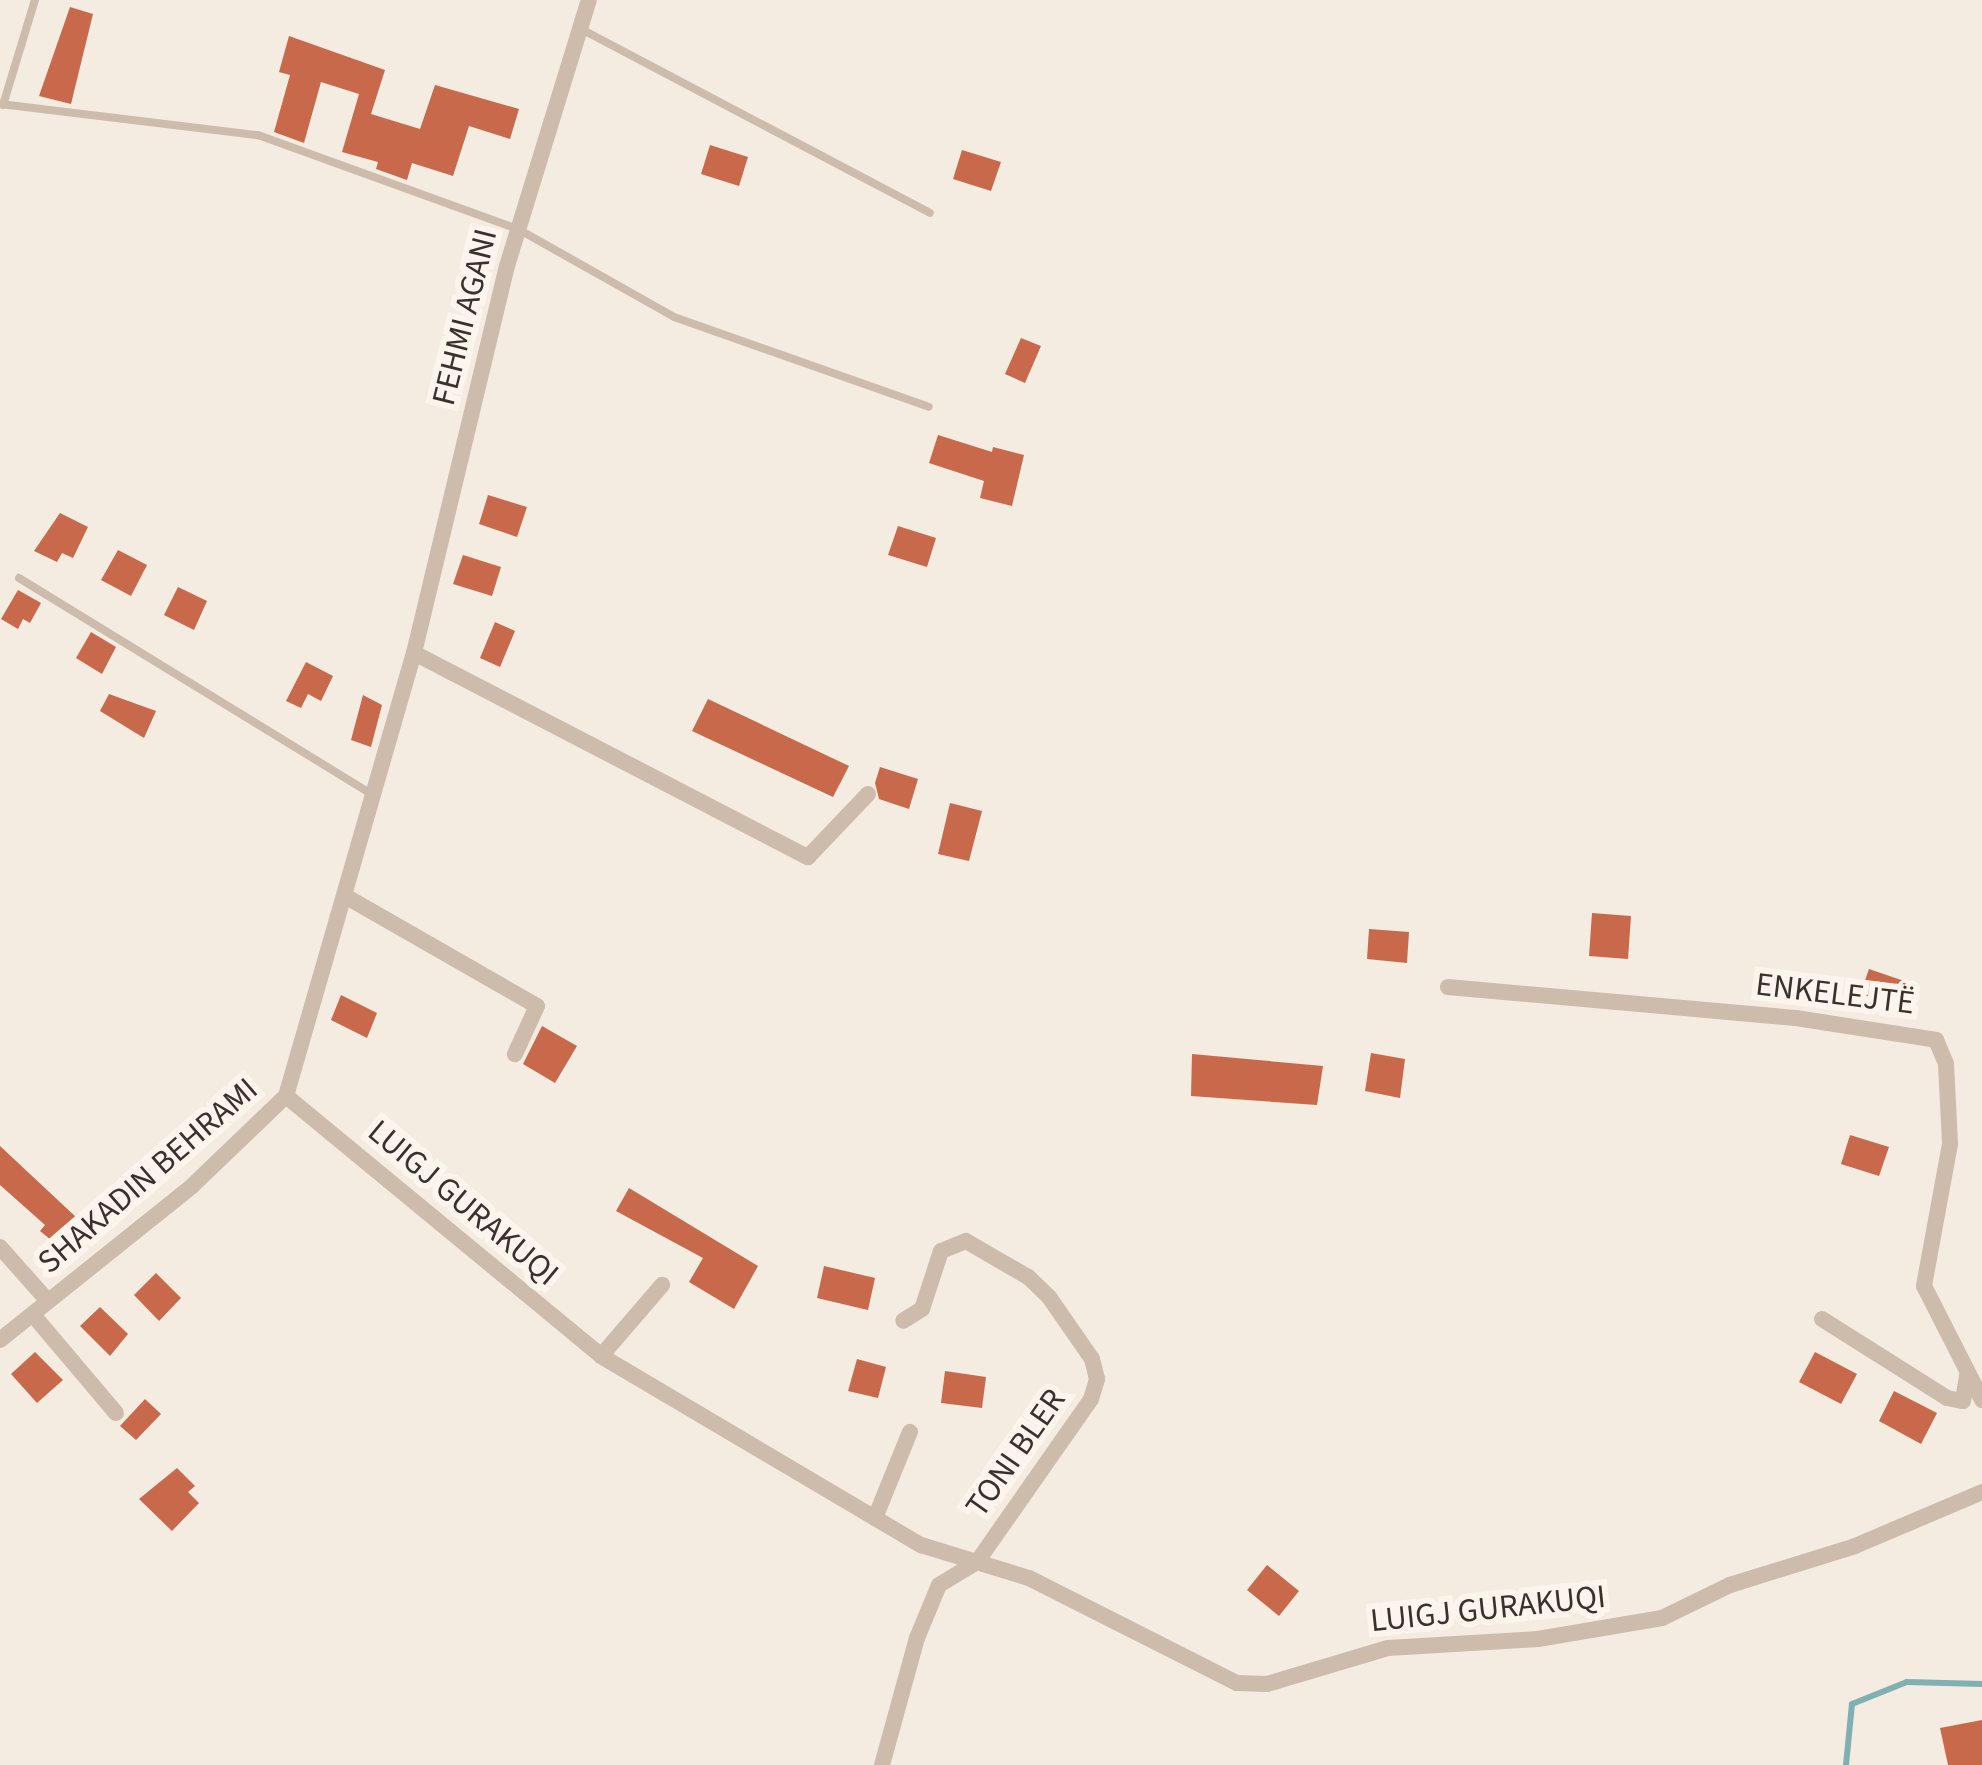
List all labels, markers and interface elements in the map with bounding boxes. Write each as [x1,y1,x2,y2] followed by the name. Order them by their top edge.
[424,225,506,409] street label: FEHMI AGANI
[1753,965,1917,1023] street label: ENKELEJTË
[30,1070,266,1282] street label: SHAKADIN BEHRAMI
[360,1112,566,1294] street label: LUIGJ GURAKUQI
[958,1381,1074,1525] street label: TONI BLER
[1368,1577,1608,1641] street label: LUIGJ GURAKUQI

